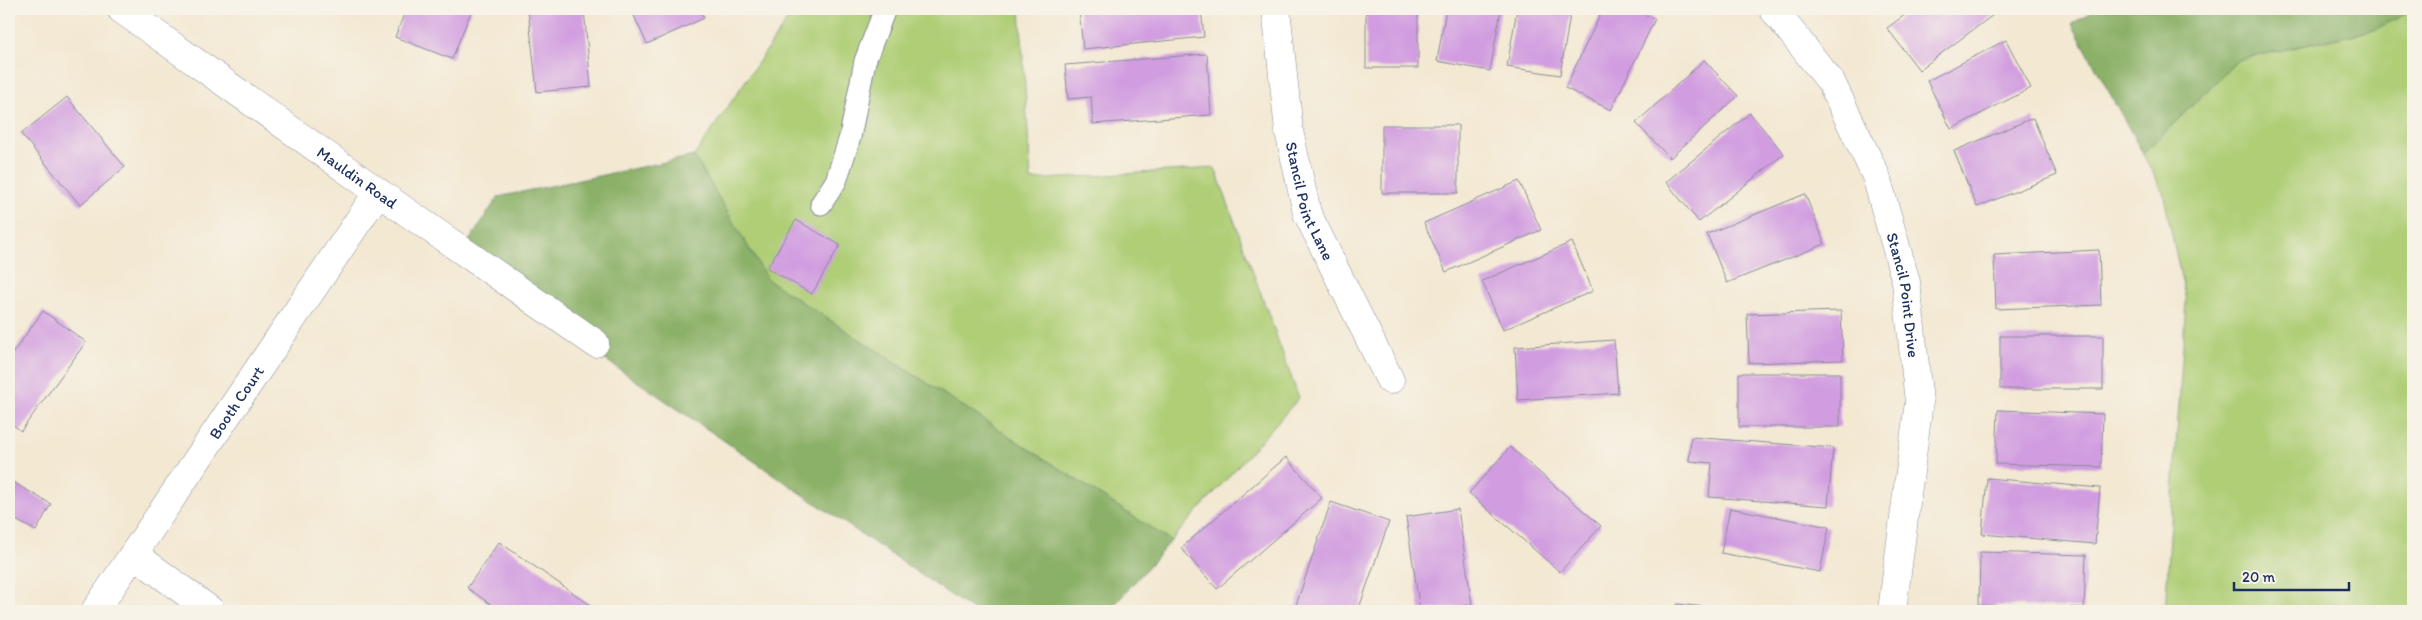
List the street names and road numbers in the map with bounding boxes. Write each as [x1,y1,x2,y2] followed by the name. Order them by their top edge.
[1282,140,1338,263] street label: Stancil Point Lane
[313,142,401,212] street label: Mauldin Road
[1883,230,1924,359] street label: Stancil Point Drive
[205,362,267,442] street label: Booth Court

